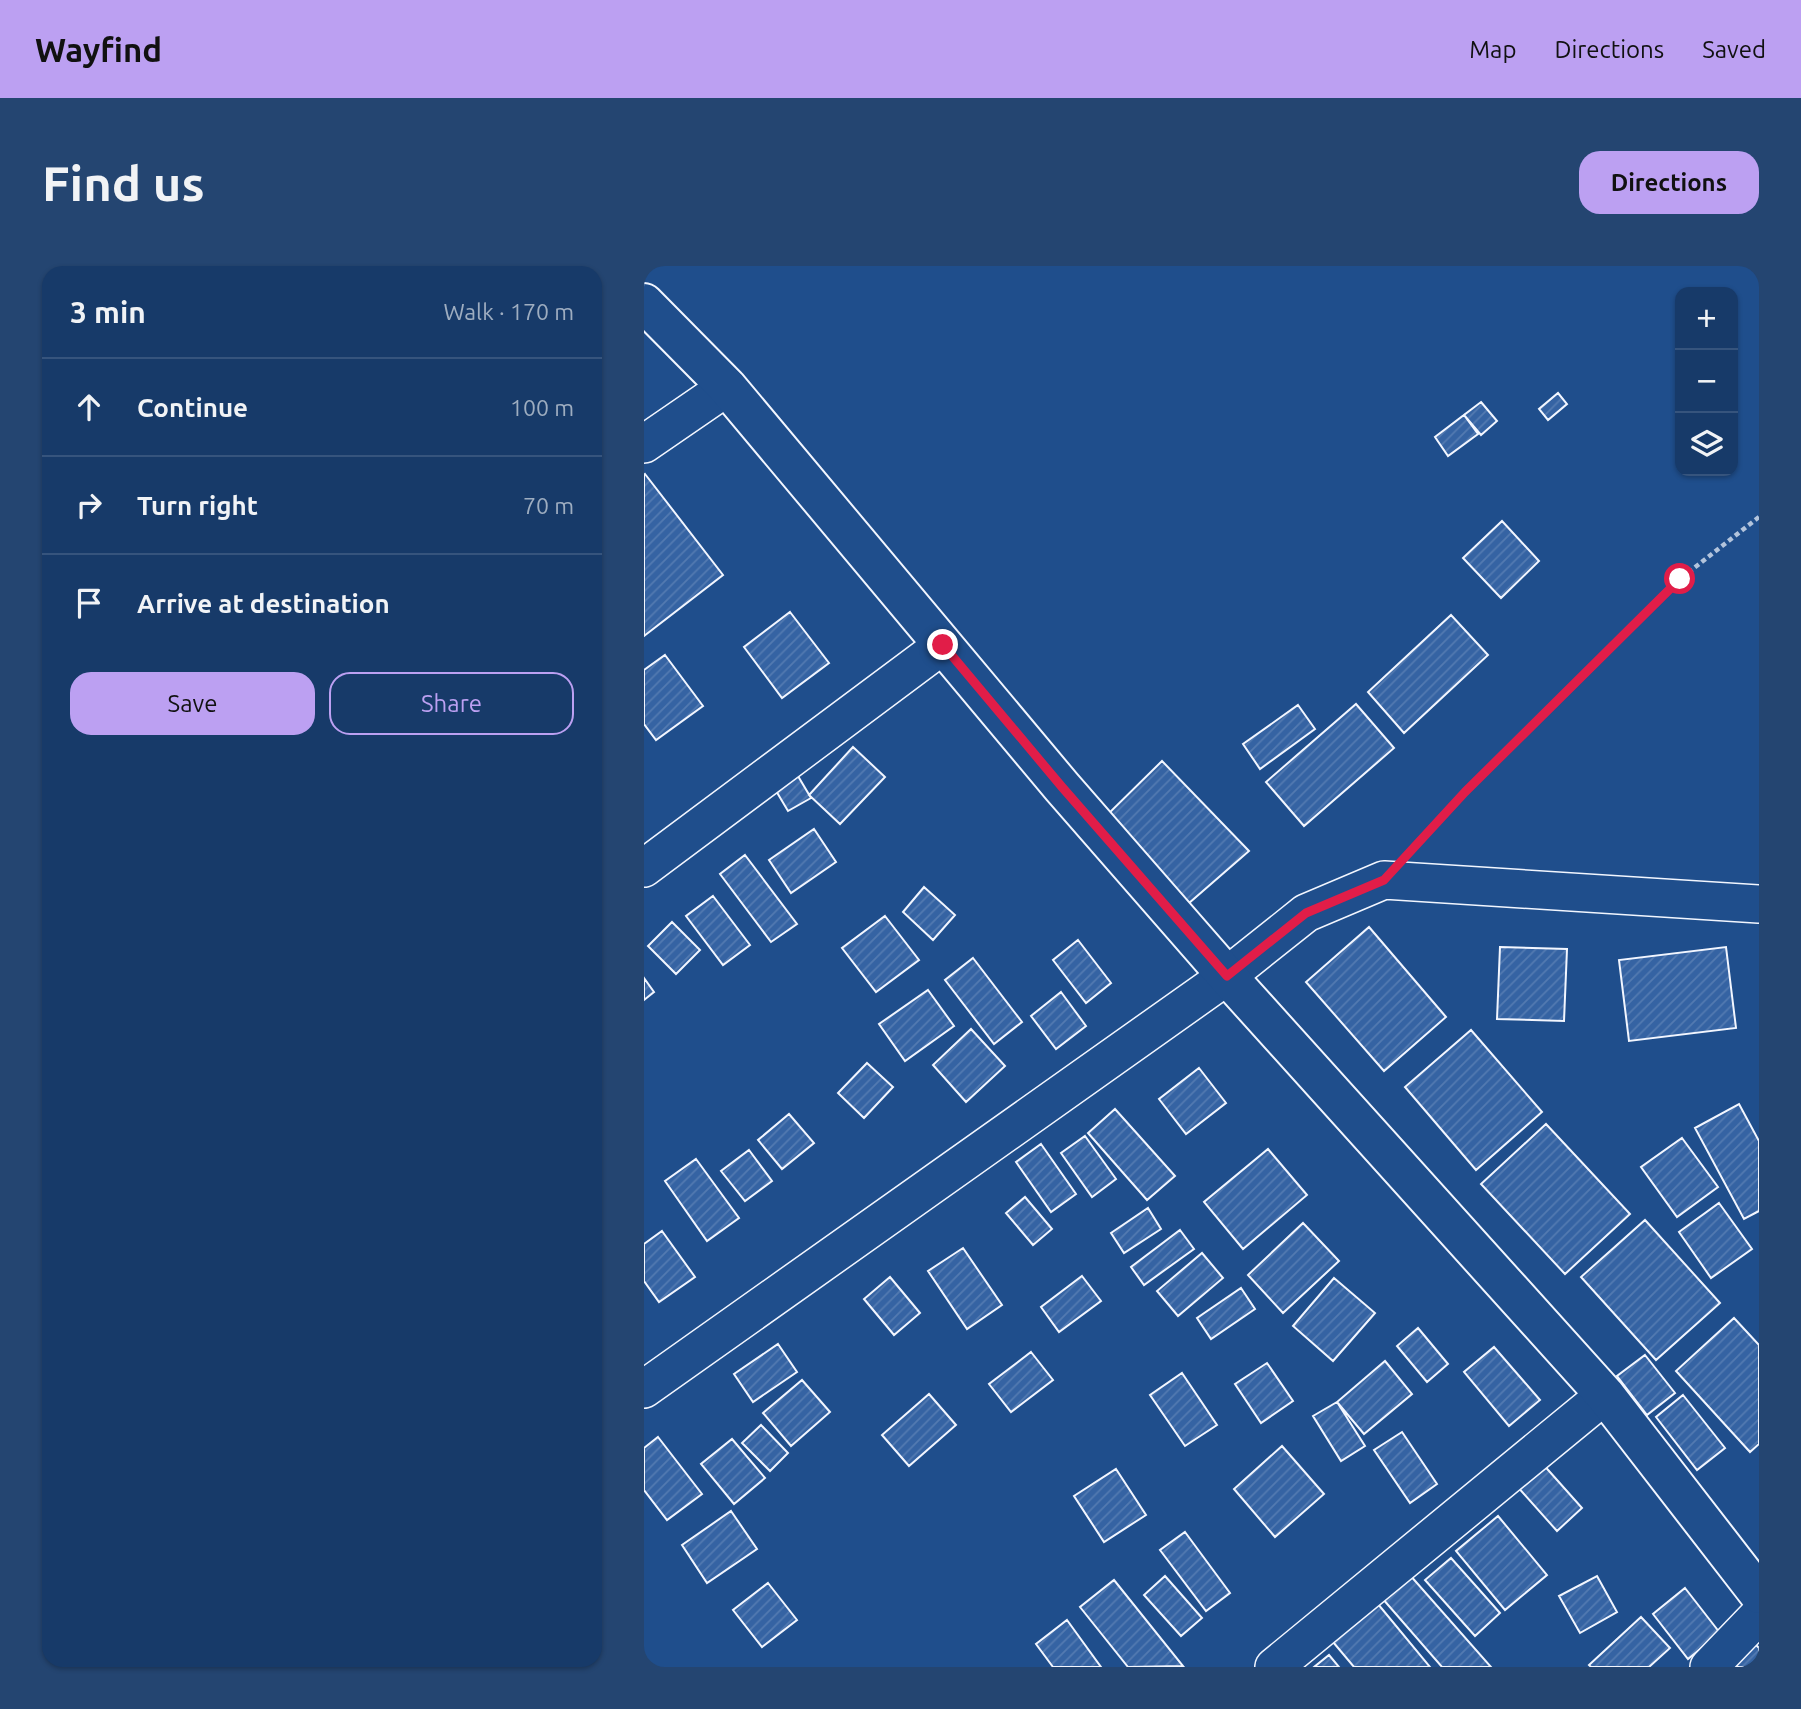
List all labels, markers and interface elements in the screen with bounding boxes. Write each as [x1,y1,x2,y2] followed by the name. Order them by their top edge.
[35,31,162,68] text: Wayfind
[1469,36,1516,63] text: Map
[1554,36,1664,63] text: Directions
[1702,36,1766,63] text: Saved
[1579,151,1759,214] button: Directions
[42,155,205,210] text: Find us
[1675,287,1738,476] map controls
[1675,287,1738,350] button: +
[70,295,146,329] text: 3 min
[443,299,574,324] text: Walk · 170 m
[1675,350,1738,413] button: −
[70,388,108,426] icon: ahead
[137,393,248,422] text: Continue
[510,395,574,420] text: 100 m
[1675,413,1738,476] button: layers
[70,486,108,524] icon: right
[137,491,258,520] text: Turn right
[523,493,574,518] text: 70 m
[1664,563,1695,594] route start
[70,584,108,622] icon: arrive
[137,589,390,618] text: Arrive at destination
[927,629,958,660] route end
[70,672,315,735] button: Save
[329,672,574,735] button: Share

